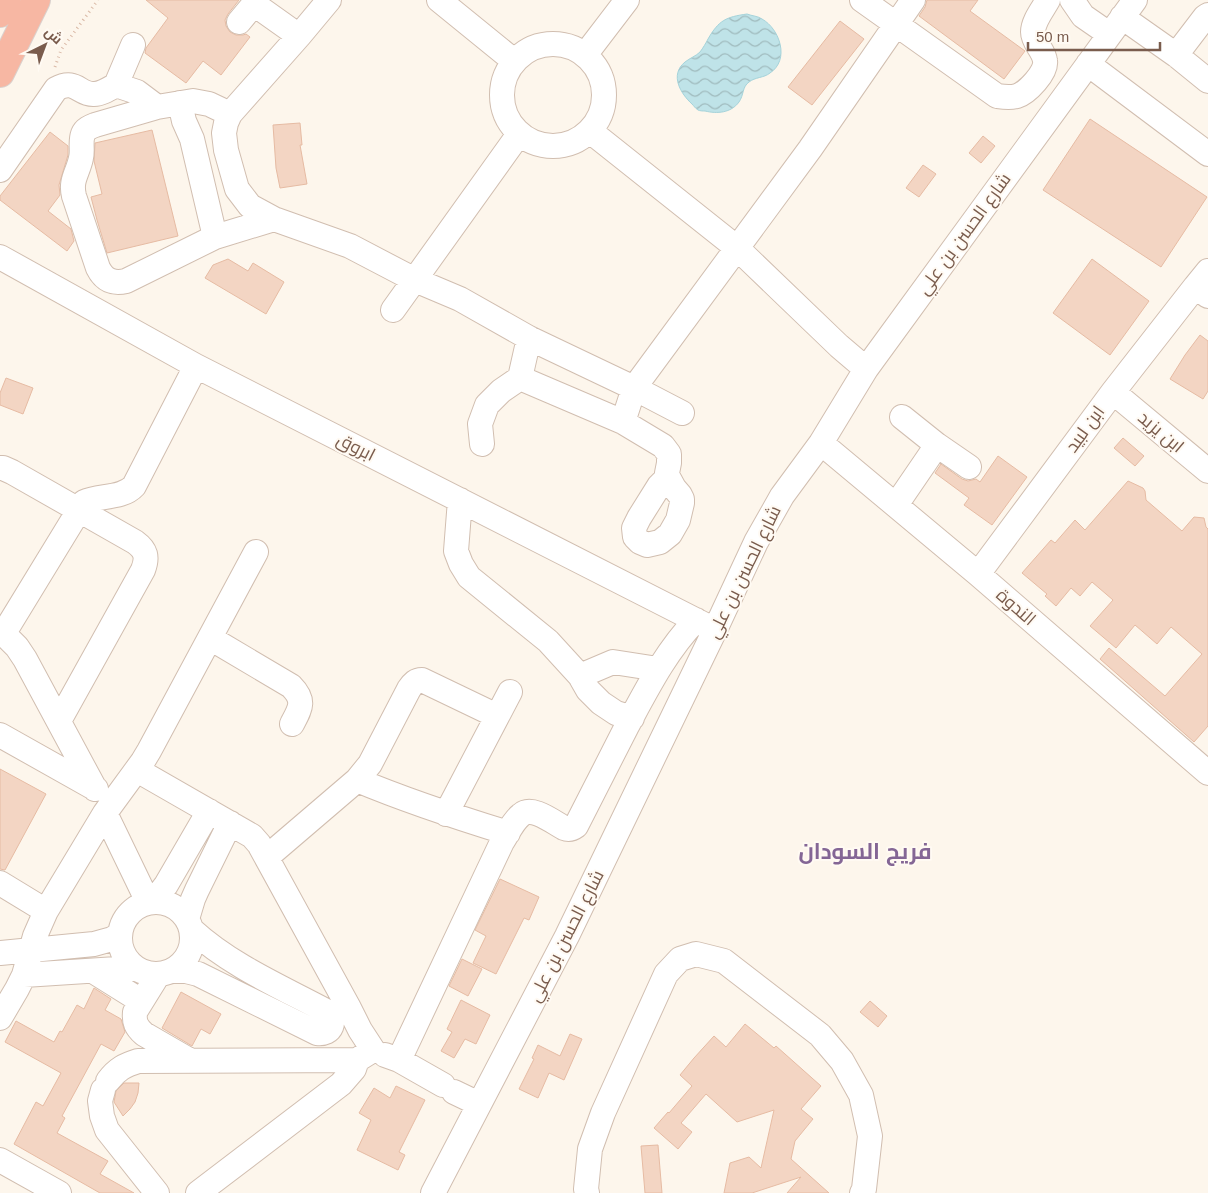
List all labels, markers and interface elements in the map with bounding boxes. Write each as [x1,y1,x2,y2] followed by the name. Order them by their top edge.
[20,20,70,70] north arrow
[1028,20,1160,52] scale bar
[41,23,66,48] text: ش
[1036,28,1069,45] text: 50 m
[913,169,1018,301] street label: شارع الحسن بن علي
[1062,402,1109,457] street label: ابن لبيد
[1134,407,1188,458] street label: ابن يزيد
[333,429,379,467] street label: ابروق
[703,502,788,643] street label: شارع الحسن بن علي
[992,585,1040,630] street label: الندوة
[798,839,932,866] district label: فريج السودان
[524,867,611,1007] street label: شارع الحسن بن علي

